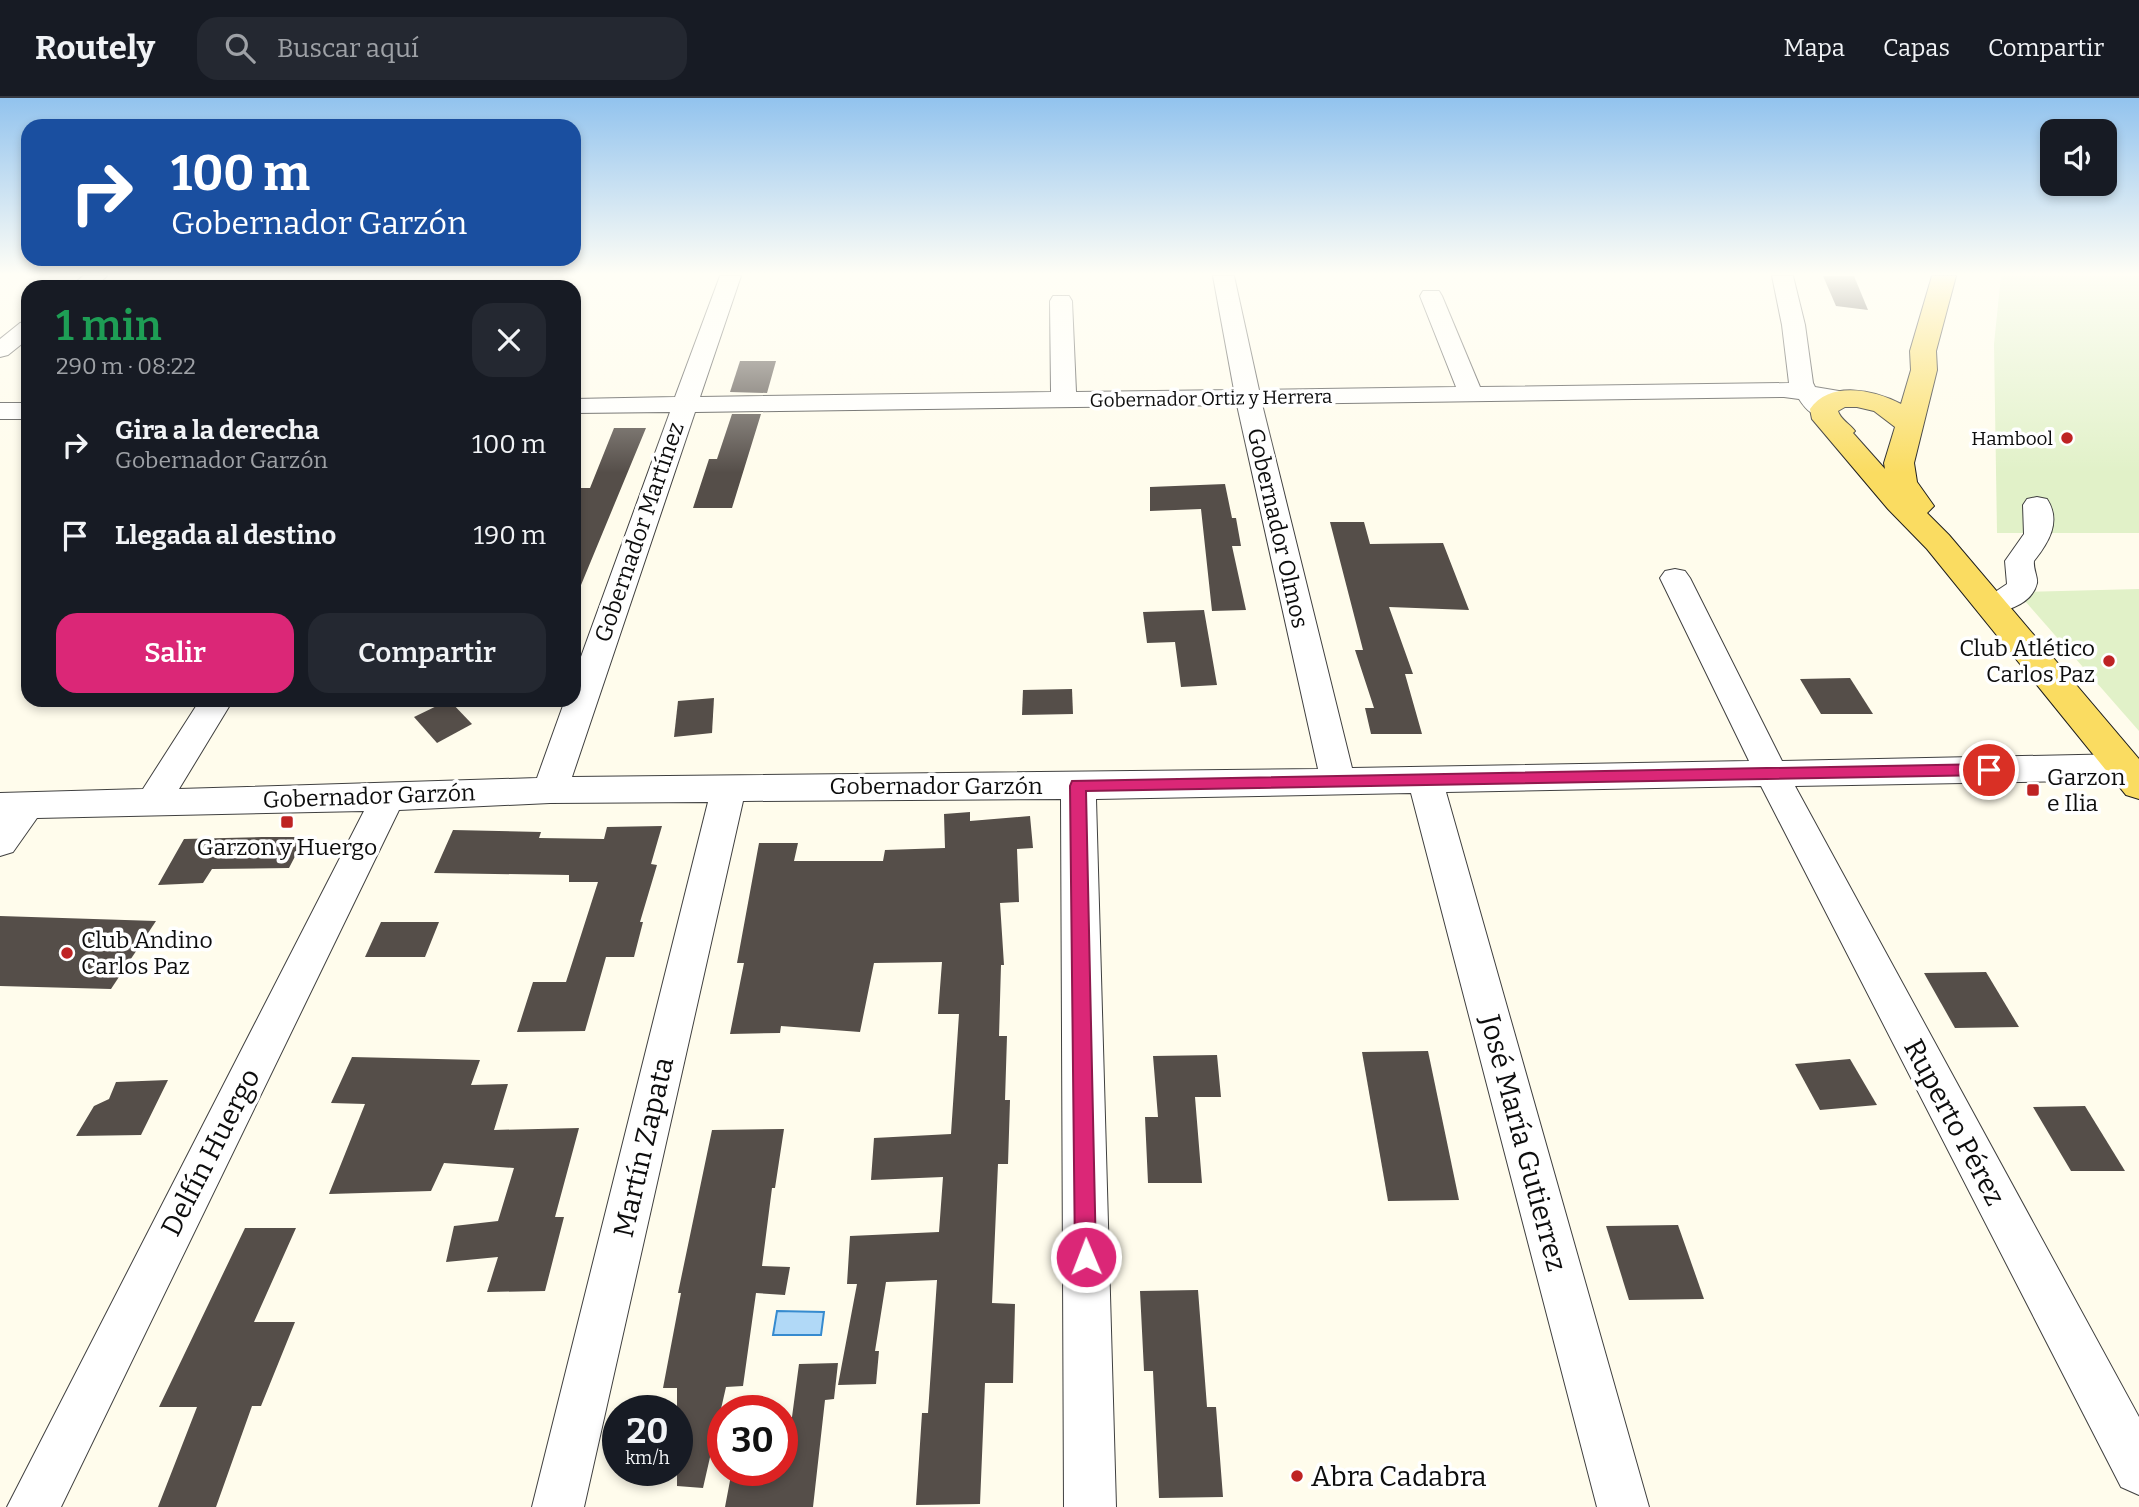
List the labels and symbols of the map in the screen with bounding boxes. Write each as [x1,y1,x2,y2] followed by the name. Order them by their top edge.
[1089,385,1333,412] street label: Gobernador Ortiz y Herrera
[588,418,690,646] street label: Gobernador Martínez
[1241,425,1315,631] street label: Gobernador Olmos
[1971,427,2053,450] place label: Hambool
[2059,430,2075,446] marker: Hambool
[1959,634,2095,688] place label: Club Atlético Carlos Paz
[2101,653,2117,669] marker: Club Atlético Carlos Paz
[1959,740,2019,800] pin
[2047,763,2126,817] place label: Garzon e Ilia
[830,772,1043,800] street label: Gobernador Garzón
[262,778,476,814] street label: Gobernador Garzón
[2025,782,2041,798] marker: Garzon e Ilia
[279,814,295,830] marker: Garzon y Huergo
[197,833,377,861] place label: Garzon y Huergo
[81,926,213,980] place label: Club Andino Carlos Paz
[59,945,75,961] marker: Club Andino Carlos Paz
[1473,1010,1574,1275] street label: José María Gutierrez
[1897,1034,2012,1211] street label: Ruperto Pérez
[607,1054,680,1240] street label: Martín Zapata
[154,1063,267,1241] street label: Delfín Huergo
[1049,1220,1123,1294] position arrow
[707,1395,798,1486] speed limit sign: 30
[1311,1460,1486,1493] place label: Abra Cadabra
[1289,1468,1305,1484] marker: Abra Cadabra

